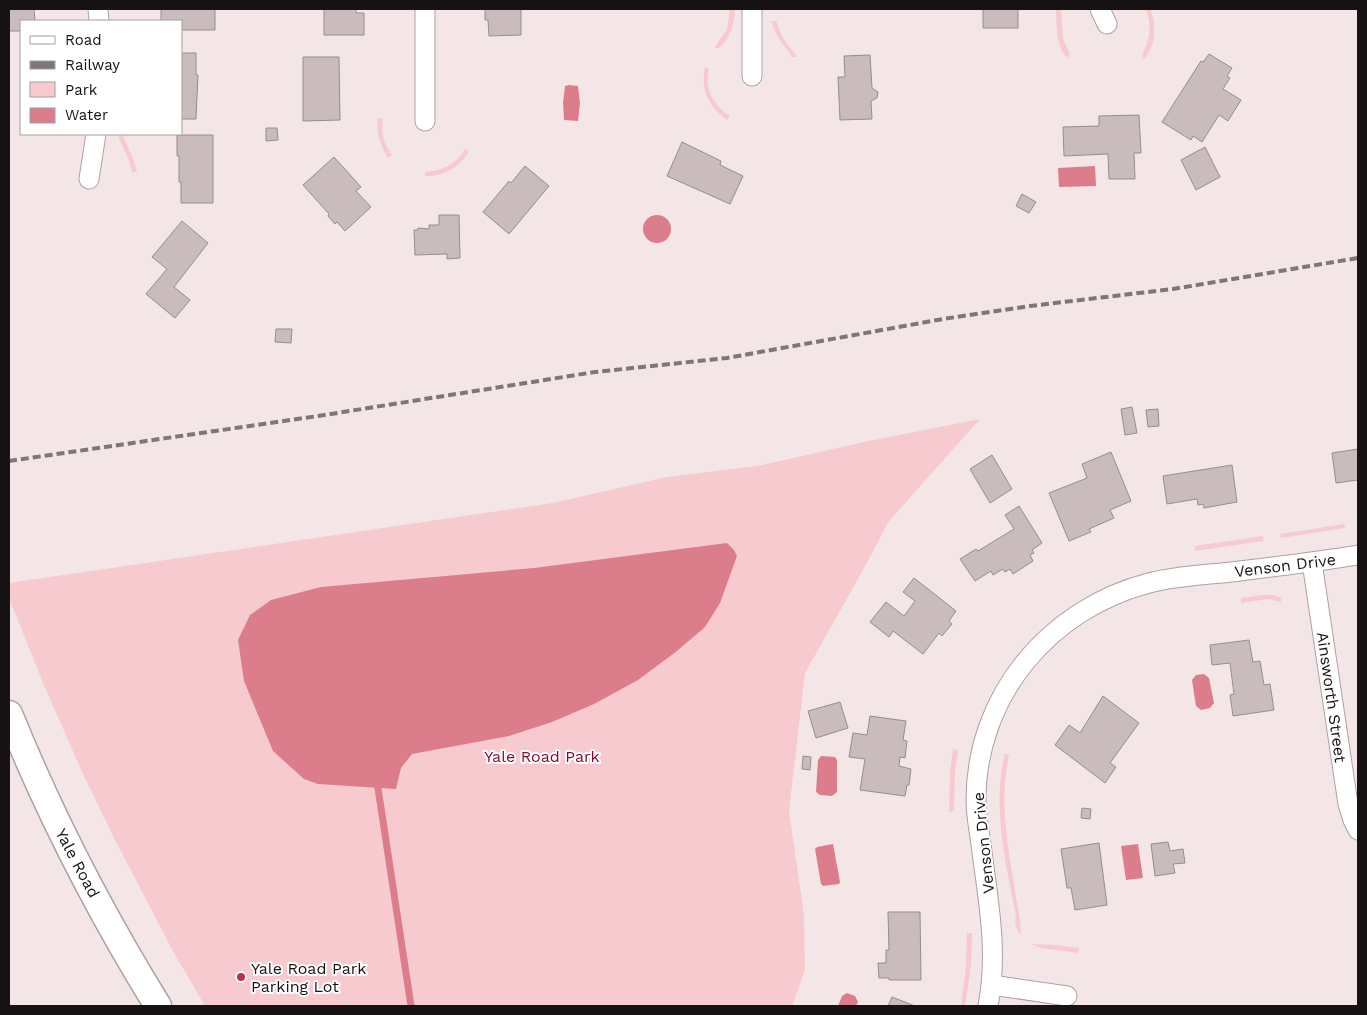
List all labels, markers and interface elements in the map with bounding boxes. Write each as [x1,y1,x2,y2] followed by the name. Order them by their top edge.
[20,20,182,135] legend
[65,31,102,49] text: Road
[65,56,120,74] text: Railway
[65,81,98,99] text: Park
[65,106,108,124] text: Water
[1233,550,1337,581] street label: Venson Drive
[1313,631,1350,764] street label: Ainsworth Street
[484,747,600,766] park label: Yale Road Park
[969,791,998,895] street label: Venson Drive
[51,825,104,901] street label: Yale Road
[251,959,366,996] place label: Yale Road Park Parking Lot
[235,971,247,983] marker: Yale Road Park Parking Lot

